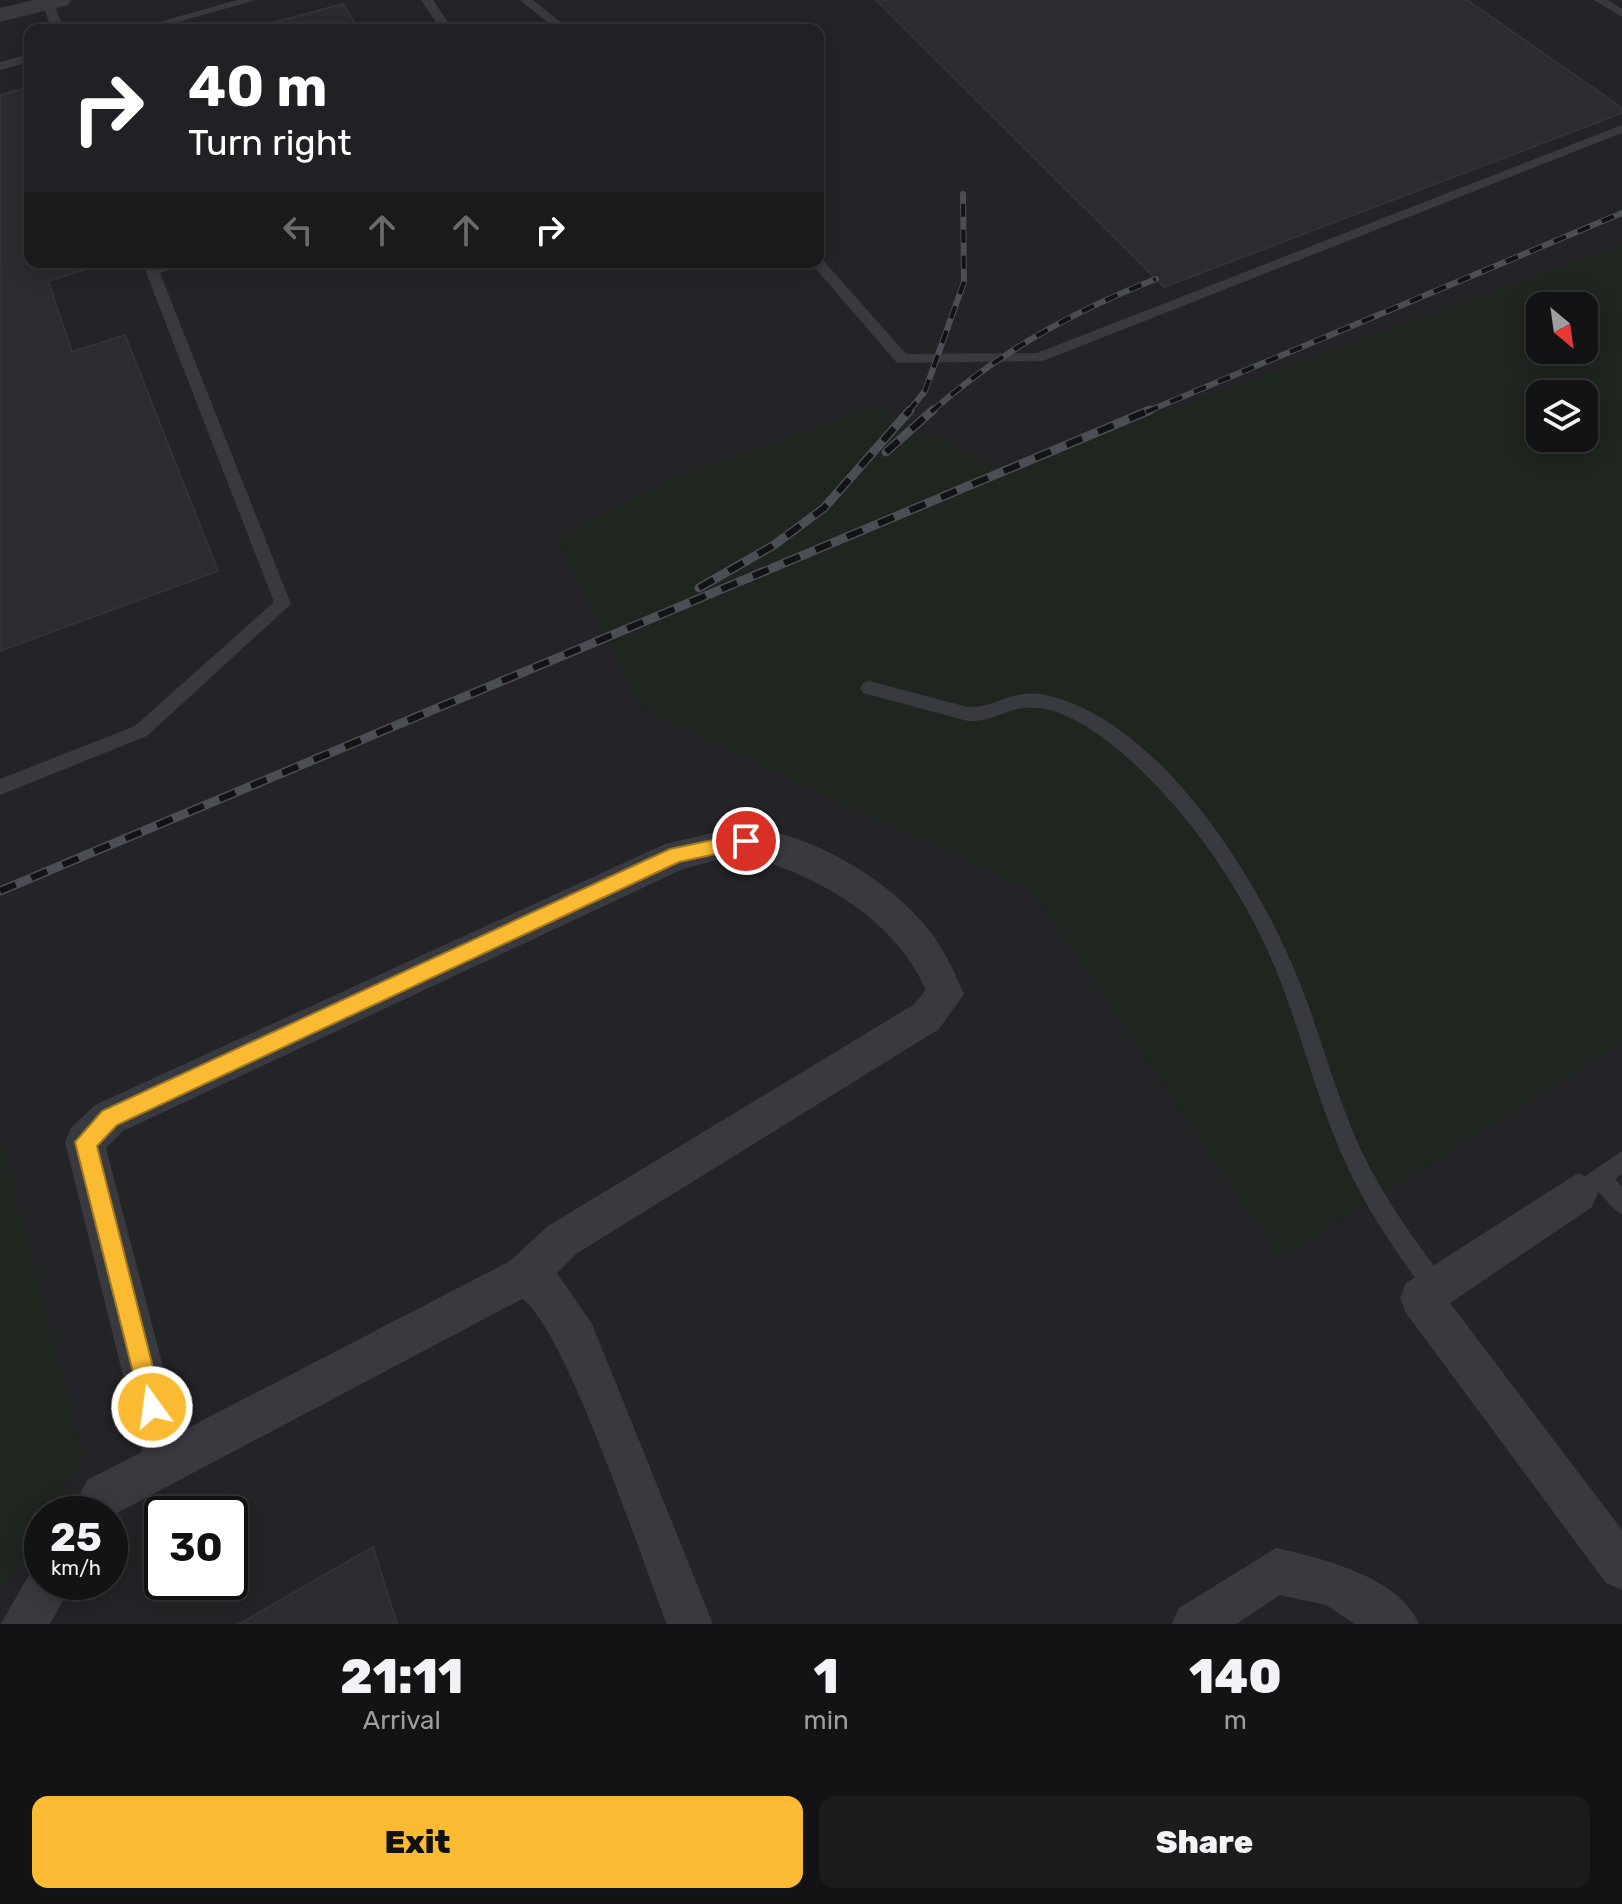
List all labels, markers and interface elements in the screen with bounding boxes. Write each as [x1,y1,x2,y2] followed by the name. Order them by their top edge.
[188,54,328,120] text: 40 m
[56,56,160,160] icon: right
[188,121,352,164] text: Turn right
[276,208,320,252] icon: left
[360,208,404,252] icon: ahead
[444,208,488,252] icon: ahead
[528,208,572,252] icon: right
[1526,292,1598,364] north arrow
[1526,292,1598,452] map controls
[1526,380,1598,452] button: layers
[712,807,780,875] pin
[724,819,768,863] icon: arrive
[110,1365,194,1449] position arrow
[144,1496,248,1600] speed limit sign: 30
[50,1514,102,1561] text: 25
[51,1556,101,1580] text: km/h
[340,1648,463,1705] text: 21:11
[813,1648,839,1705] text: 1
[1189,1648,1282,1705] text: 140
[363,1705,441,1736] text: Arrival
[804,1705,849,1736] text: min
[1224,1705,1247,1736] text: m
[32,1796,803,1888] button: Exit
[819,1796,1590,1888] button: Share

